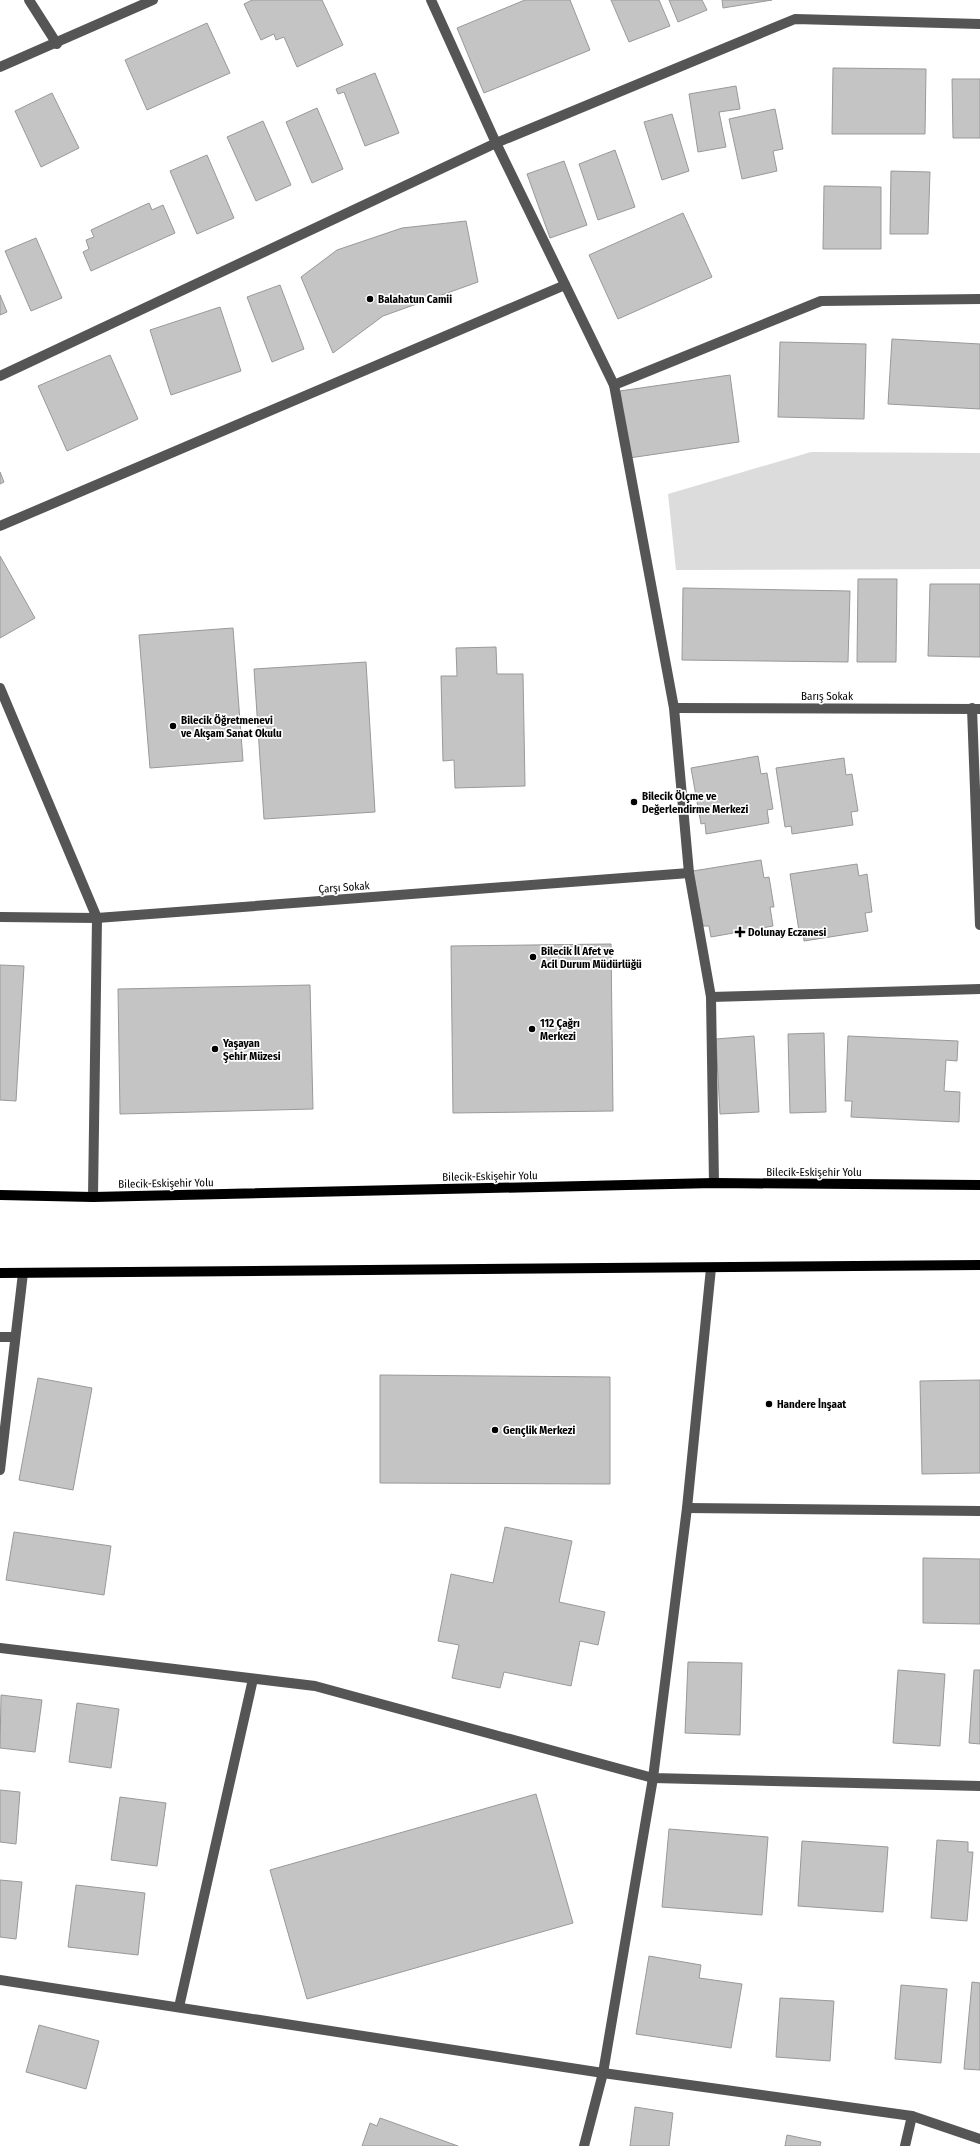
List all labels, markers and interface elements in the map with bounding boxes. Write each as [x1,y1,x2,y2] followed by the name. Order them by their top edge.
[378,293,452,306] place label: Balahatun Camii
[365,294,375,304] marker: Balahatun Camii
[801,690,854,703] street label: Barış Sokak
[180,714,282,740] place label: Bilecik Öğretmenevi ve Akşam Sanat Okulu
[168,721,178,731] marker: Bilecik Öğretmenevi ve Akşam Sanat Okulu
[642,790,748,816] place label: Bilecik Ölçme ve Değerlendirme Merkezi
[629,797,639,807] marker: Bilecik Ölçme ve Değerlendirme Merkezi
[318,879,371,896] street label: Çarşı Sokak
[748,926,827,939] place label: Dolunay Eczanesi
[735,927,745,937] marker: Dolunay Eczanesi
[540,945,642,971] place label: Bilecik İl Afet ve Acil Durum Müdürlüğü
[528,952,538,962] marker: Bilecik İl Afet ve Acil Durum Müdürlüğü
[540,1017,580,1043] place label: 112 Çağrı Merkezi
[527,1024,537,1034] marker: 112 Çağrı Merkezi
[222,1037,281,1063] place label: Yaşayan Şehir Müzesi
[210,1044,220,1054] marker: Yaşayan Şehir Müzesi
[766,1166,862,1179] street label: Bilecik-Eskişehir Yolu
[442,1169,538,1184] street label: Bilecik-Eskişehir Yolu
[118,1176,214,1191] street label: Bilecik-Eskişehir Yolu
[777,1398,846,1411] place label: Handere İnşaat
[764,1399,774,1409] marker: Handere İnşaat
[503,1424,575,1437] place label: Gençlik Merkezi
[490,1425,500,1435] marker: Gençlik Merkezi

